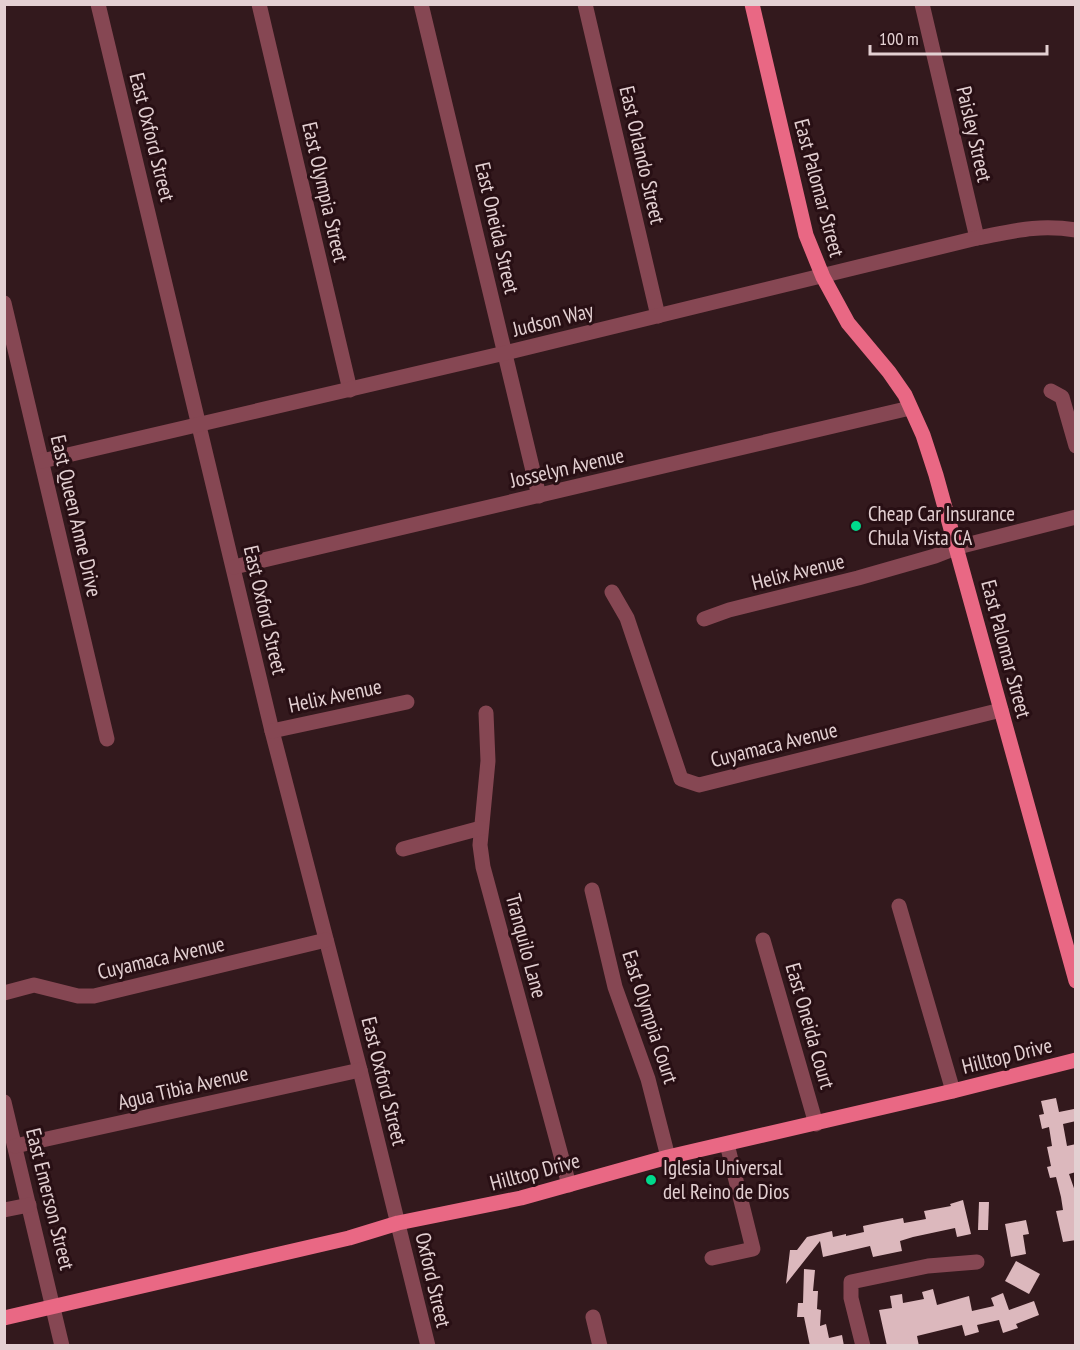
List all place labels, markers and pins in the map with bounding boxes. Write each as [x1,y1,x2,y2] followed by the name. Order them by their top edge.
[868,500,1015,551] place label: Cheap Car Insurance Chula Vista CA
[849,519,863,533] marker: Cheap Car Insurance Chula Vista CA
[663,1154,789,1205] place label: Iglesia Universal del Reino de Dios
[644,1173,658,1187] marker: Iglesia Universal del Reino de Dios

